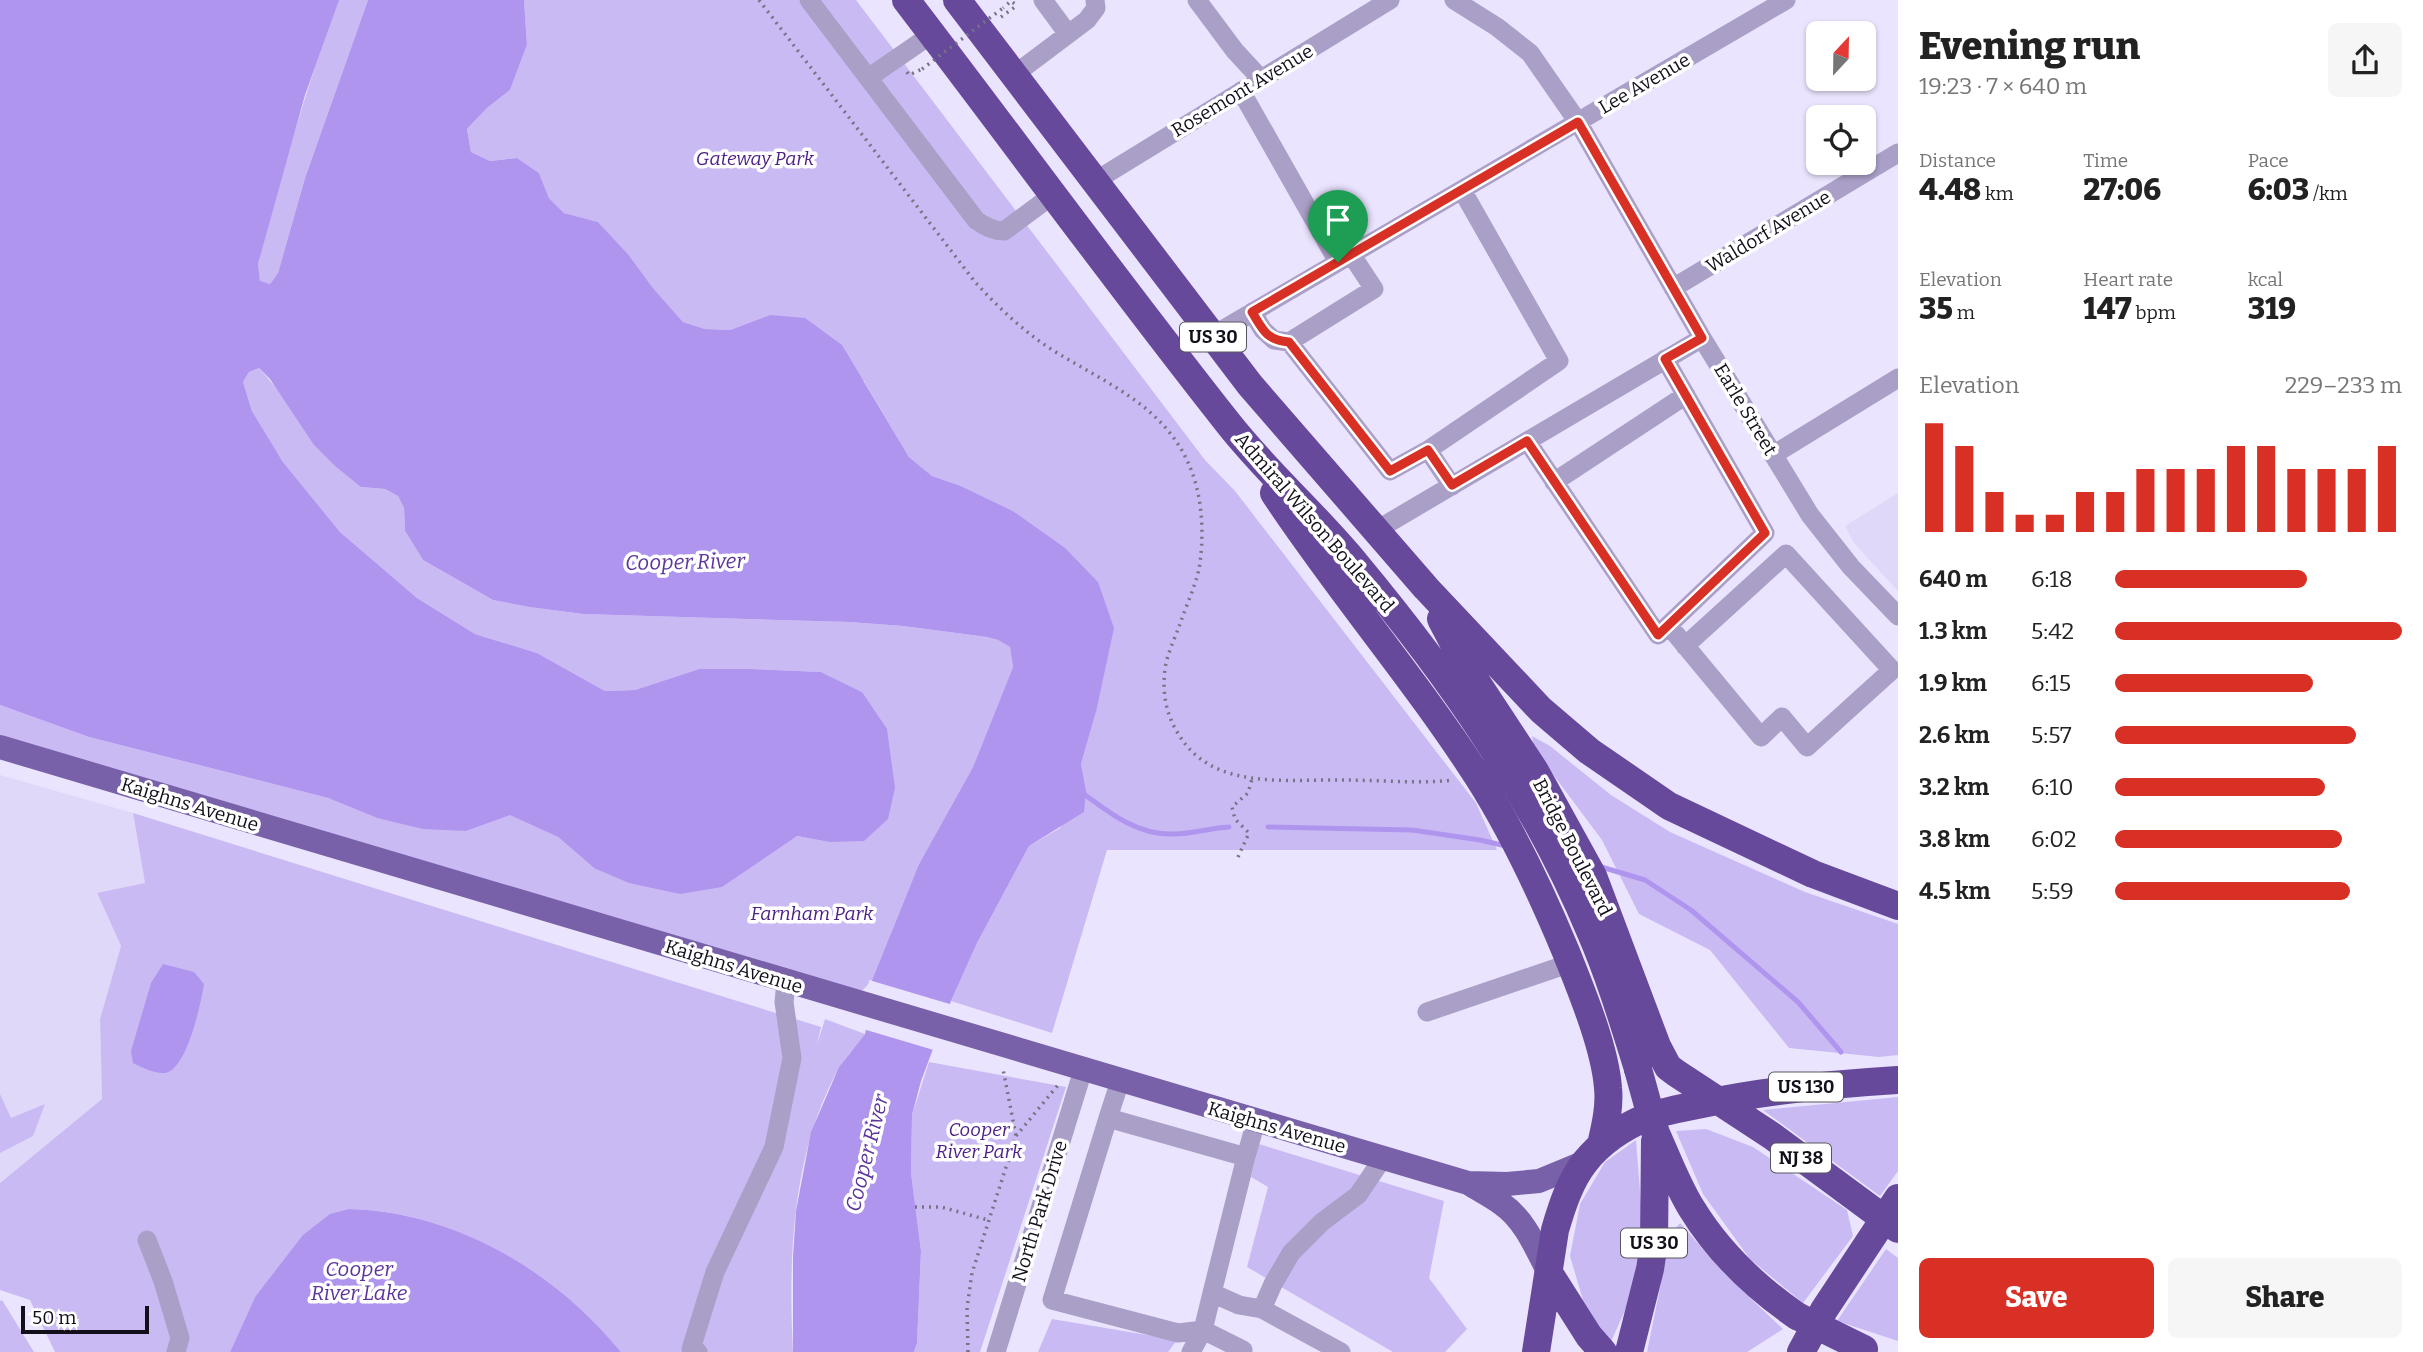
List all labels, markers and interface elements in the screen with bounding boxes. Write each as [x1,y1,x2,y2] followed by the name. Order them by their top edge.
[1806,21,1876,91] north arrow
[1806,21,1876,175] map controls
[1919,23,2140,69] text: Evening run
[2328,23,2402,97] button: share
[1167,39,1317,142] street label: Rosemont Avenue
[1594,48,1694,119] street label: Lee Avenue
[1919,72,2087,100] text: 19:23 · 7 × 640 m
[1806,105,1876,175] button: locate
[696,147,815,170] park label: Gateway Park
[1919,149,1996,172] text: Distance
[2083,149,2128,172] text: Time
[2248,149,2289,172] text: Pace
[1919,172,1981,208] text: 4.48
[2083,172,2161,208] text: 27:06
[2248,172,2309,208] text: 6:03
[1981,182,2014,205] text: km
[2309,182,2348,205] text: /km
[1702,185,1835,278] street label: Waldorf Avenue
[1308,190,1368,262] pin
[1319,201,1357,239] icon: arrive
[1919,268,2002,291] text: Elevation
[2083,268,2173,291] text: Heart rate
[2248,268,2283,291] text: kcal
[1919,291,1953,327] text: 35
[2083,291,2132,327] text: 147
[2248,291,2296,327] text: 319
[1953,301,1975,324] text: m
[2132,301,2176,324] text: bpm
[1180,323,1246,352] road number: US 30
[1709,359,1782,460] street label: Earle Street
[1919,371,2019,399] text: Elevation
[2285,371,2402,399] text: 229–233 m
[1230,428,1399,617] street label: Admiral Wilson Boulevard
[625,548,746,576] water label: Cooper River
[1919,565,1987,593] text: 640 m
[2031,565,2073,593] text: 6:18
[1919,617,1987,645] text: 1.3 km
[2031,617,2074,645] text: 5:42
[1919,669,1987,697] text: 1.9 km
[2031,669,2071,697] text: 6:15
[1919,721,1990,749] text: 2.6 km
[2031,721,2072,749] text: 5:57
[118,773,261,836] street label: Kaighns Avenue
[1919,773,1989,801] text: 3.2 km
[2031,773,2073,801] text: 6:10
[1528,775,1617,920] street label: Bridge Boulevard
[1919,825,1990,853] text: 3.8 km
[2031,825,2077,853] text: 6:02
[1919,877,1990,905] text: 4.5 km
[2031,877,2074,905] text: 5:59
[751,902,874,925] park label: Farnham Park
[662,935,805,998] street label: Kaighns Avenue
[1769,1072,1843,1102] road number: US 130
[840,1090,894,1214] water label: Cooper River
[1205,1097,1349,1158] street label: Kaighns Avenue
[936,1118,1023,1163] park label: Cooper River Park
[1007,1137,1072,1285] street label: North Park Drive
[1771,1143,1831,1172] road number: NJ 38
[1621,1228,1687,1258] road number: US 30
[311,1256,408,1306] water label: Cooper River Lake
[1919,1258,2154,1338] button: Save
[2168,1258,2402,1338] button: Share
[21,1303,149,1335] scale bar
[32,1306,76,1329] text: 50 m

